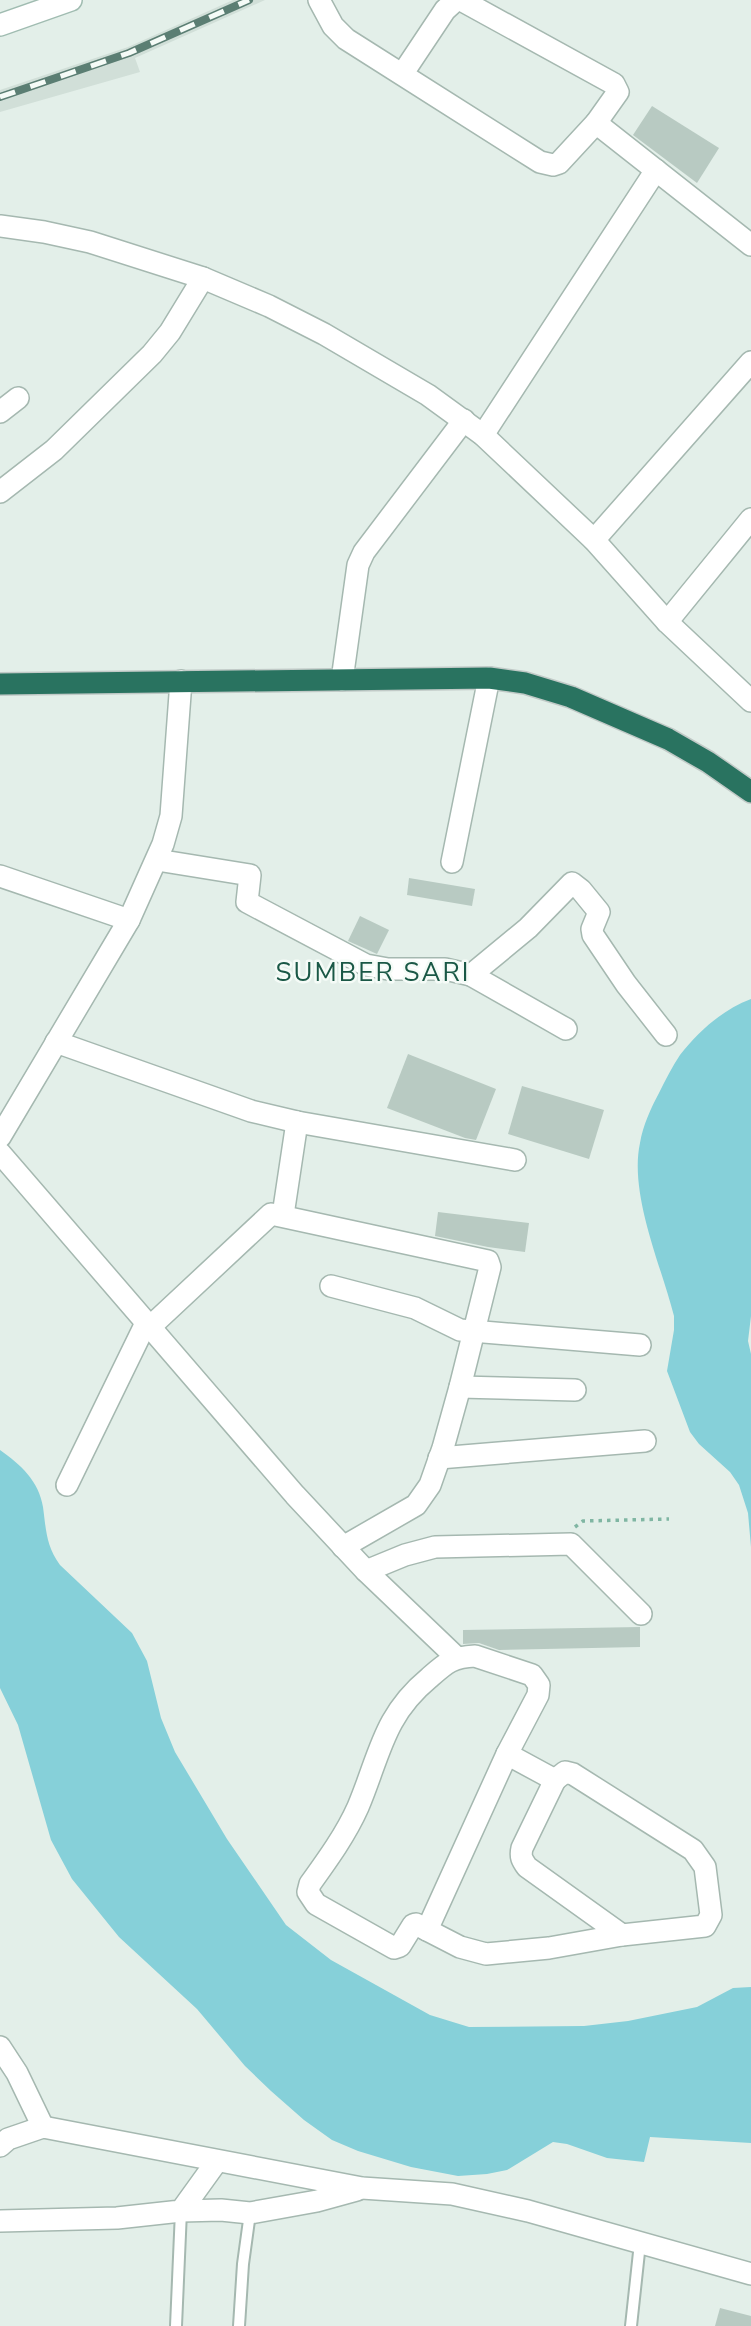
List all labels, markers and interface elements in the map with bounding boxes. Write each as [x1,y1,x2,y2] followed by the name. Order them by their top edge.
[276,955,470,990] district label: SUMBER SARI

